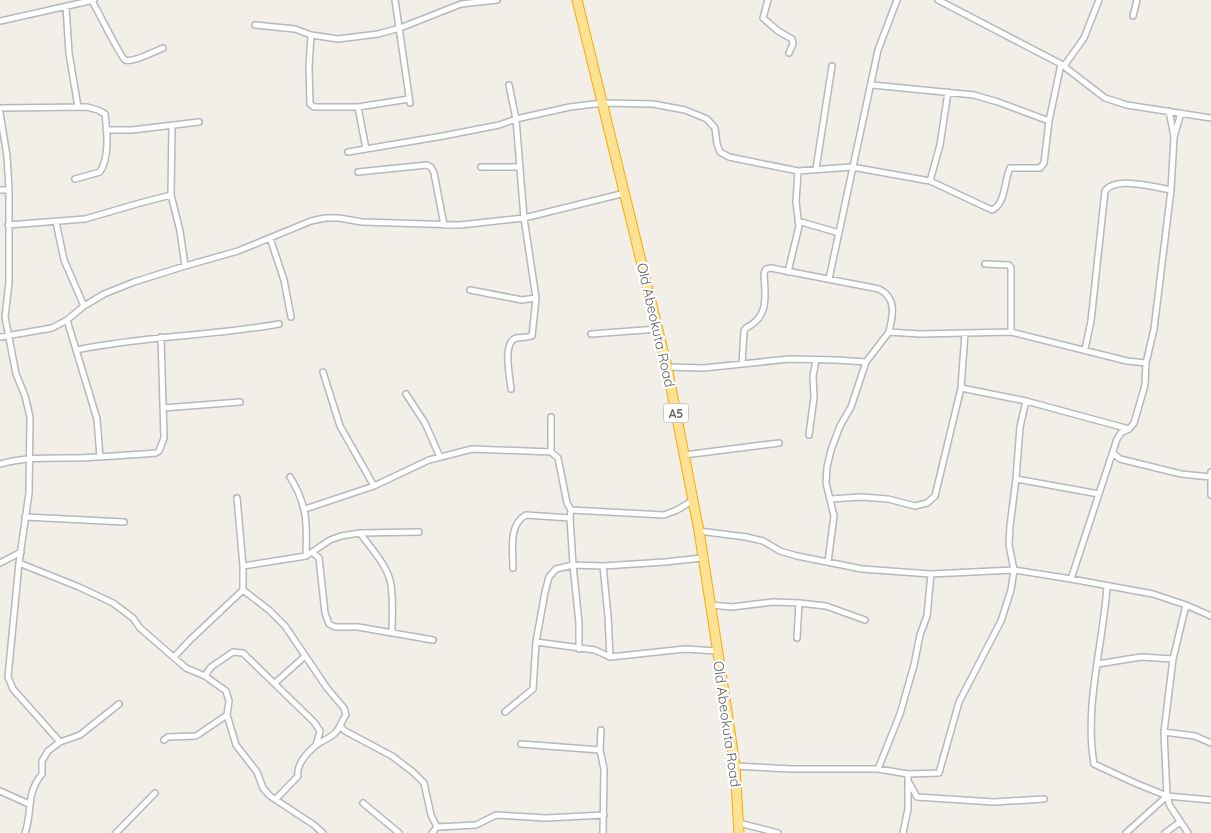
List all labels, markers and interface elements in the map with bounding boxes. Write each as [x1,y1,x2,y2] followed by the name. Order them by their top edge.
[633,261,679,389] street label: Old Abeokuta Road
[664,403,688,422] road number: A5
[709,660,745,788] street label: Old Abeokuta Road

